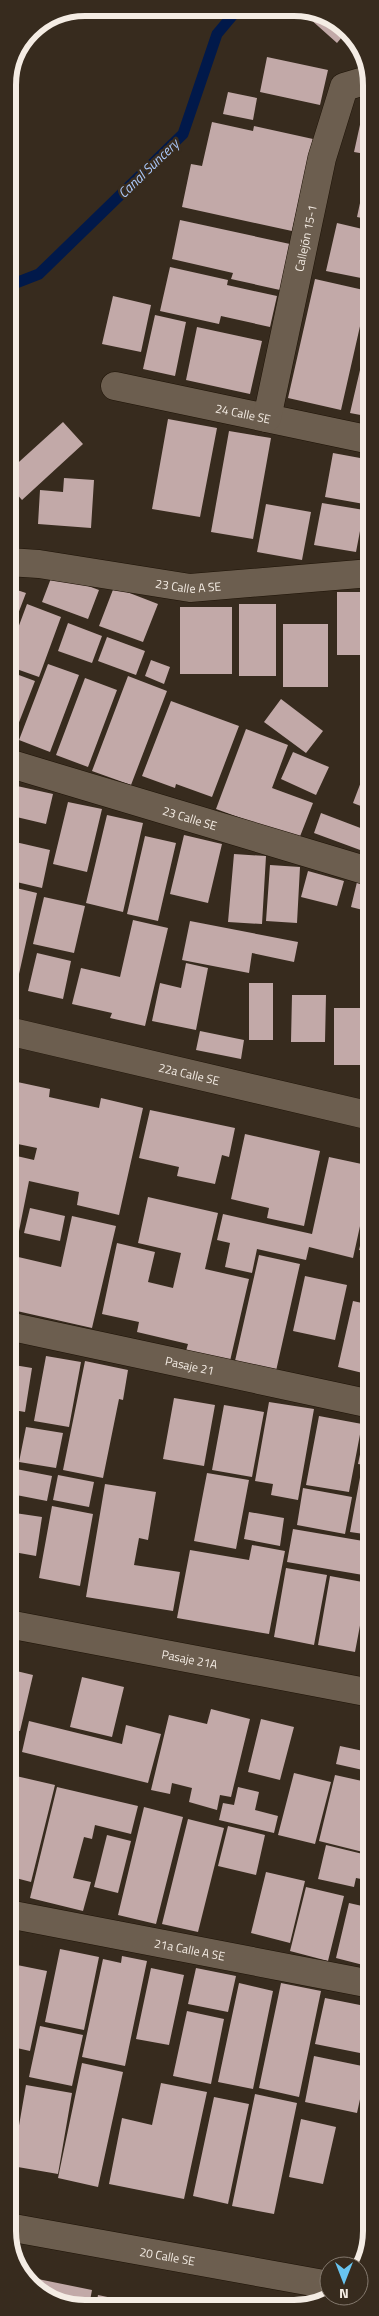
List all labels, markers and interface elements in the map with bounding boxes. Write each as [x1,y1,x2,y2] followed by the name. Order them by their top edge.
[113,132,184,203] water label: Canal Suncery
[289,203,321,273] street label: Callejón 15-1
[214,398,273,428] street label: 24 Calle SE
[154,573,222,598] street label: 23 Calle A SE
[160,800,220,835] street label: 23 Calle SE
[157,1057,222,1090] street label: 22a Calle SE
[164,1351,216,1380] street label: Pasaje 21
[160,1644,219,1673] street label: Pasaje 21A
[153,1933,227,1965] street label: 21a Calle A SE
[138,2241,197,2270] street label: 20 Calle SE
[319,2256,369,2306] north arrow
[339,2284,349,2305] text: N

